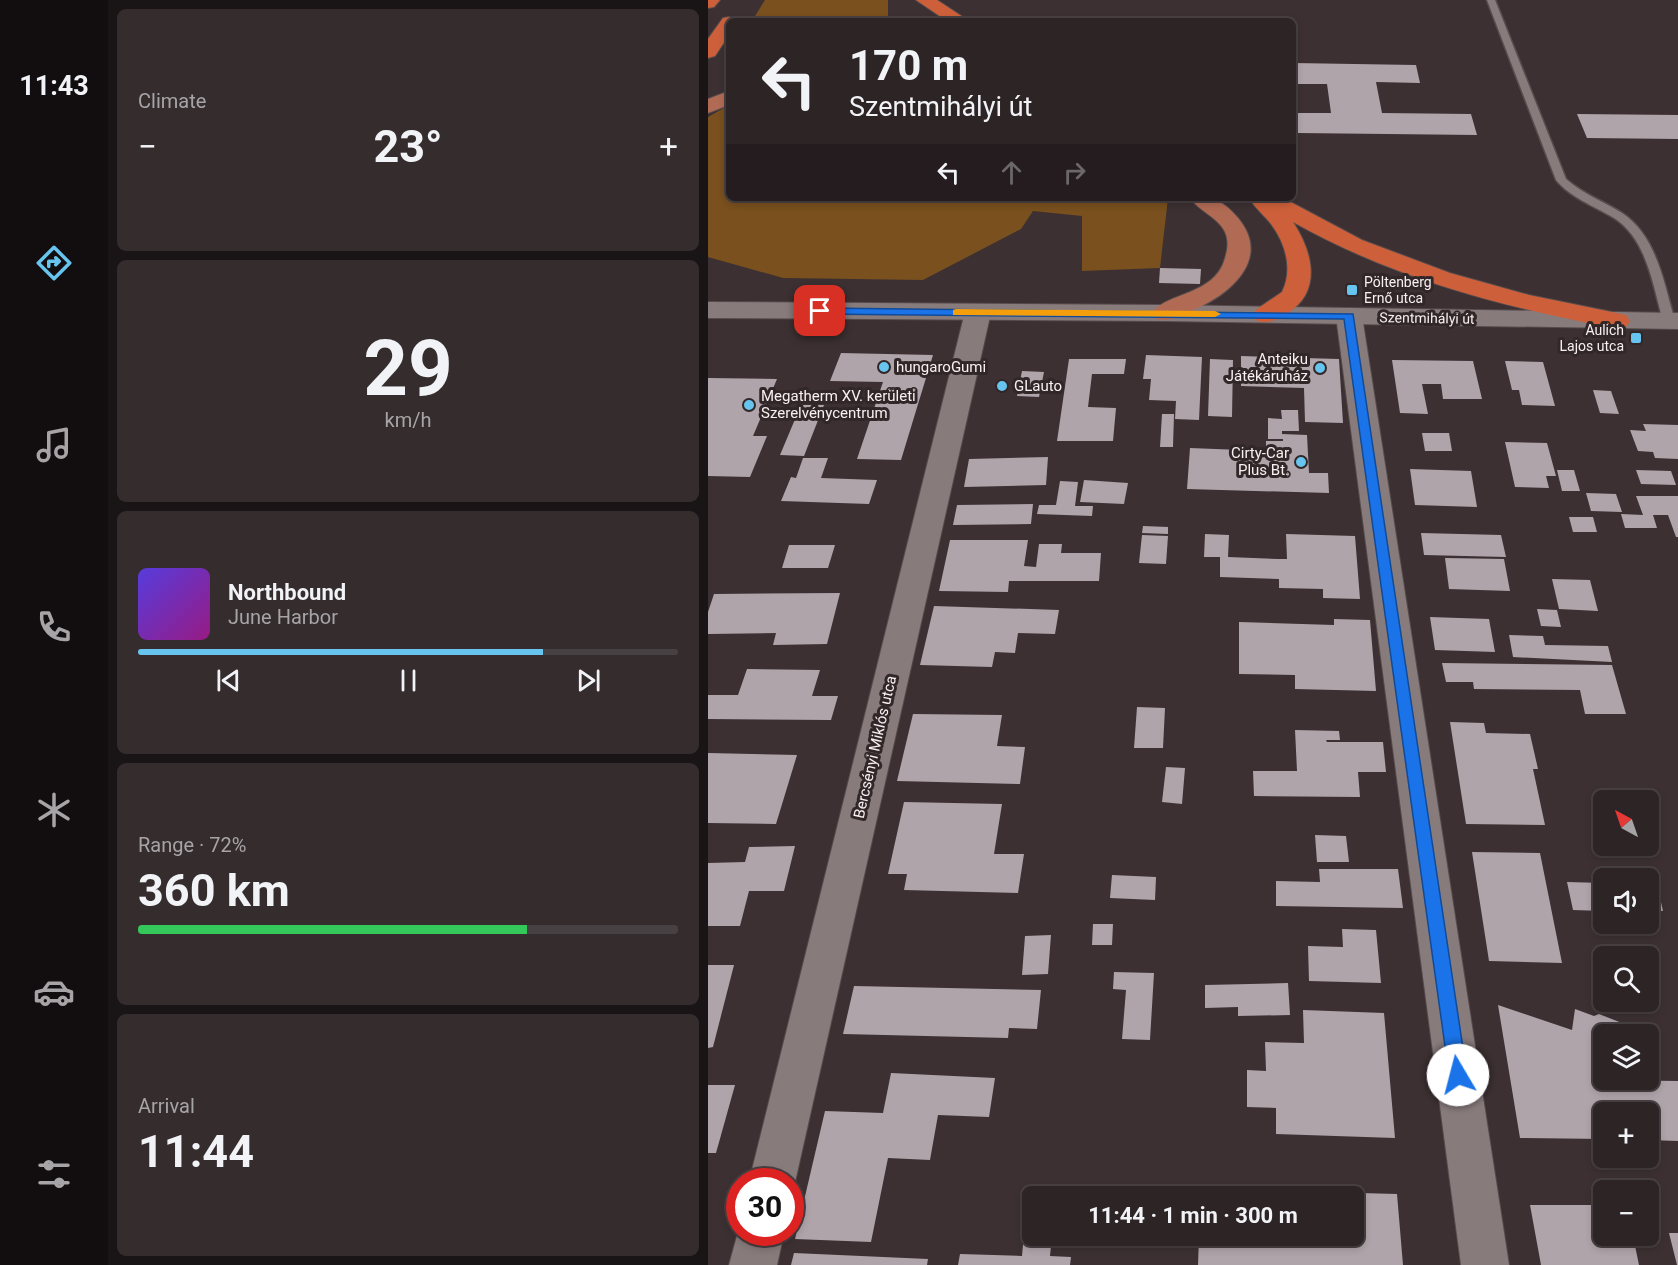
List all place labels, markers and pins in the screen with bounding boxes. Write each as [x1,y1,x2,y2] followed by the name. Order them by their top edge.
[1364,274,1432,306] place label: Pöltenberg Ernő utca
[1345,283,1359,297] marker: Pöltenberg Ernő utca
[794,285,845,336] pin
[1560,322,1624,354] place label: Aulich Lajos utca
[1629,331,1643,345] marker: Aulich Lajos utca
[1226,350,1308,385] place label: Anteiku Játékáruház
[896,358,986,376] place label: hungaroGumi
[877,360,891,374] marker: hungaroGumi
[1313,361,1327,375] marker: Anteiku Játékáruház
[1014,377,1062,395] place label: GLauto
[995,379,1009,393] marker: GLauto
[761,387,916,422] place label: Megatherm XV. kerületi Szerelvénycentrum
[742,398,756,412] marker: Megatherm XV. kerületi Szerelvénycentrum
[1231,444,1289,479] place label: Cirty-Car Plus Bt.
[1294,455,1308,469] marker: Cirty-Car Plus Bt.

